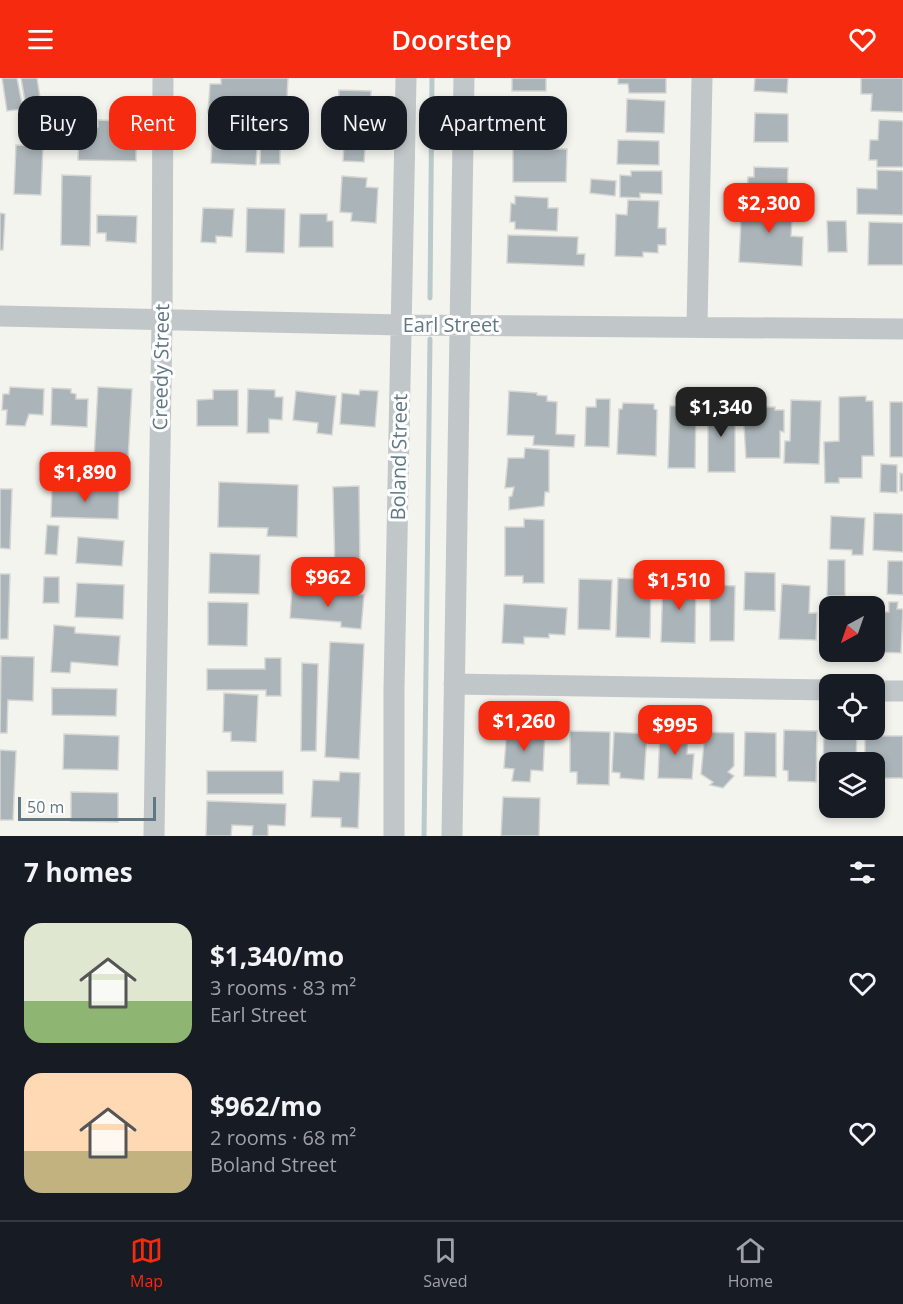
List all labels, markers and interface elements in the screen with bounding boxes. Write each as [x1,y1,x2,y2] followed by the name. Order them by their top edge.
[391,21,512,58] text: Doorstep
[24,23,57,56] icon: menu
[846,23,879,56] icon: heart
[18,96,97,150] chip: Buy
[109,96,196,150] chip: Rent
[208,96,309,150] chip: Filters
[321,96,407,150] chip: New
[419,96,567,150] chip: Apartment
[720,183,818,234] pin: $2,300
[738,189,800,216] text: $2,300
[146,303,175,430] street label: Creedy Street
[403,311,499,338] street label: Earl Street
[672,387,770,438] pin: $1,340
[384,393,413,521] street label: Boland Street
[690,393,752,420] text: $1,340
[36,452,134,503] pin: $1,890
[54,458,116,485] text: $1,890
[292,557,364,608] pin: $962
[630,560,728,611] pin: $1,510
[305,563,351,590] text: $962
[648,566,710,593] text: $1,510
[819,596,885,662] north arrow
[819,596,885,818] map controls
[819,674,885,740] button: locate
[475,701,573,752] pin: $1,260
[639,705,711,756] pin: $995
[493,707,555,734] text: $1,260
[652,711,698,738] text: $995
[819,752,885,818] button: layers
[18,794,156,822] scale bar
[27,796,64,818] text: 50 m
[24,854,133,890] text: 7 homes
[846,856,879,889] icon: filters
[210,938,344,974] text: $1,340/mo
[72,947,144,1019] icon: home
[846,967,879,1000] icon: heart
[210,974,356,1001] text: 3 rooms · 83 m²
[210,1001,307,1028] text: Earl Street
[210,1088,322,1124] text: $962/mo
[72,1097,144,1169] icon: home
[846,1117,879,1150] icon: heart
[210,1124,356,1151] text: 2 rooms · 68 m²
[210,1151,337,1178] text: Boland Street
[130,1234,163,1292] tab: Map
[423,1234,468,1292] tab: Saved
[728,1234,773,1292] tab: Home

